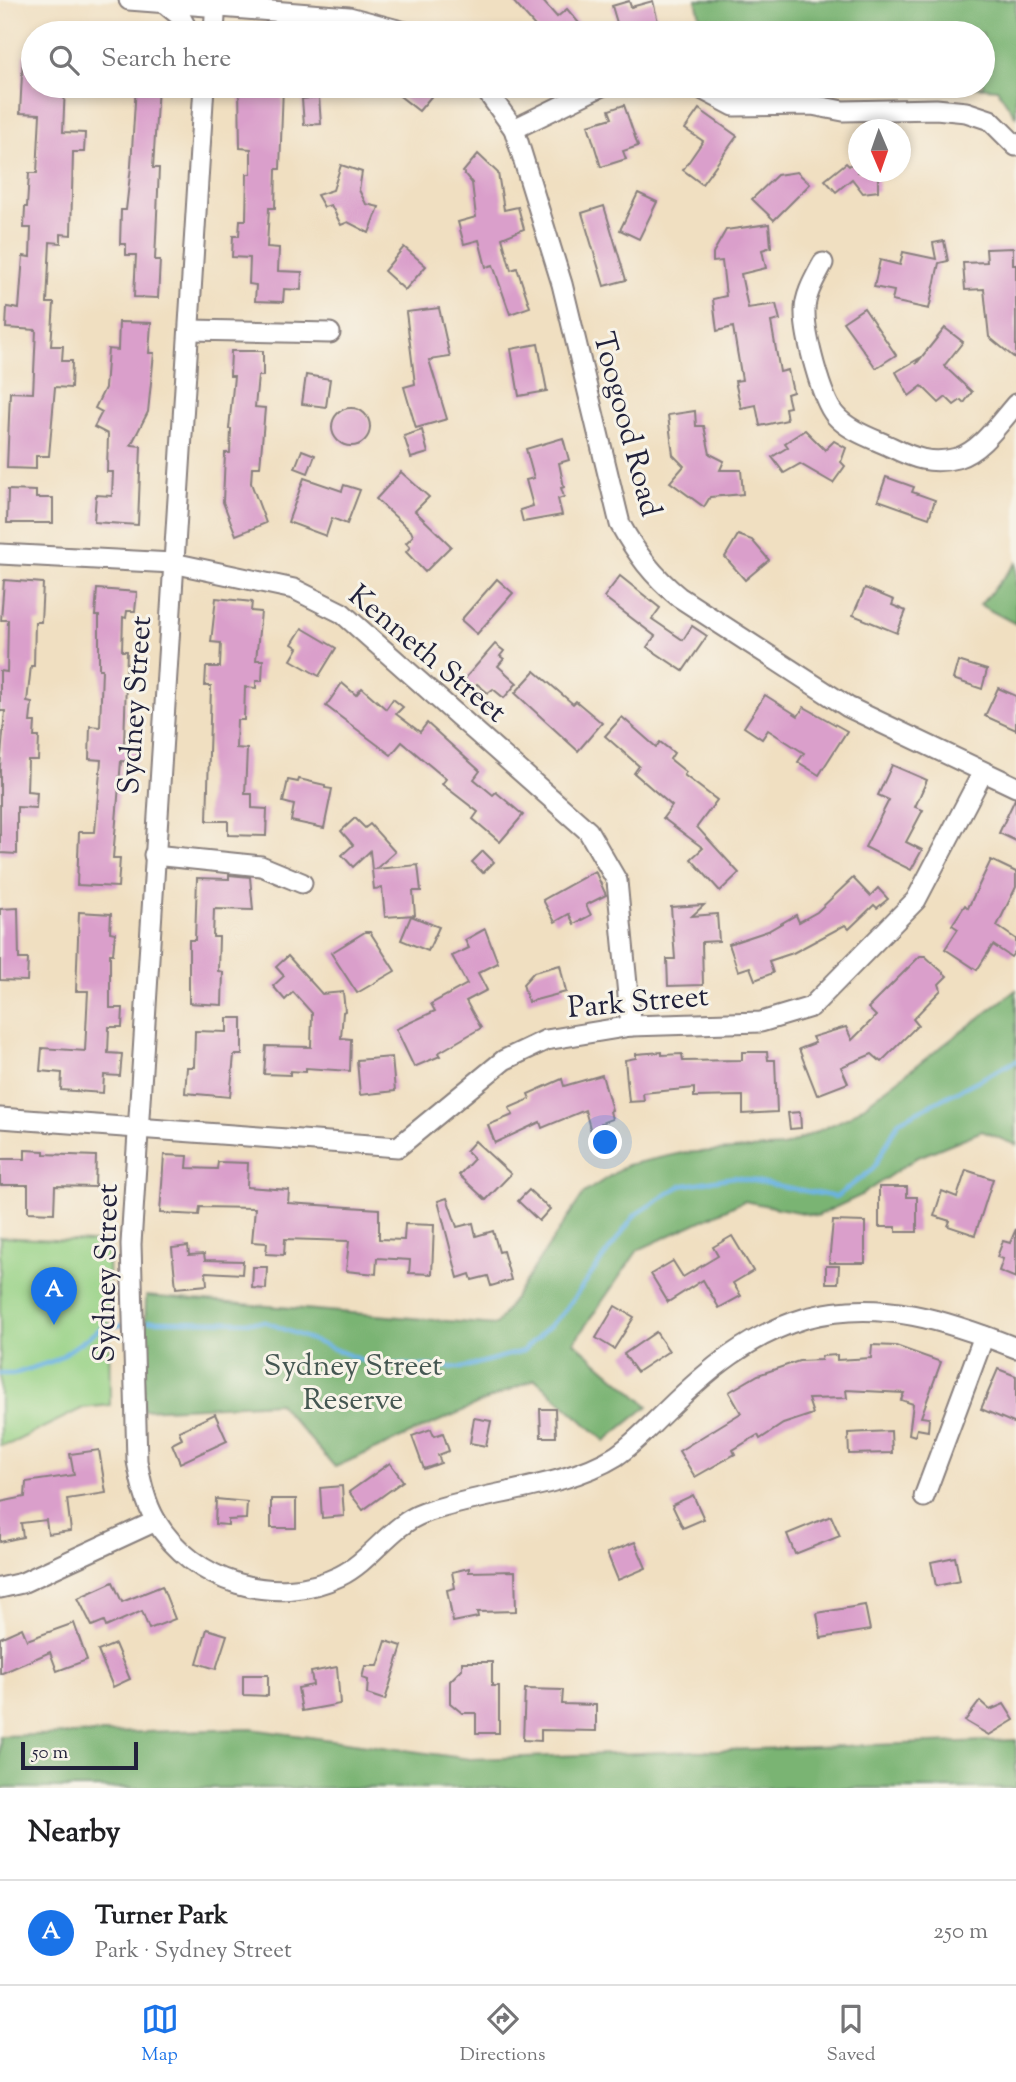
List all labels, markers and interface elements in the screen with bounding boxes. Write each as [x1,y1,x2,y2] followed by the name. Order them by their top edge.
[21,21,995,98] search box
[45,41,83,79] icon: search
[101,41,231,78] text: Search here
[848,119,911,182] north arrow
[580,328,671,522] street label: Toogood Road
[338,576,515,734] street label: Kenneth Street
[109,614,164,796] street label: Sydney Street
[566,976,710,1031] street label: Park Street
[588,1125,622,1159] your location
[84,1183,131,1363] street label: Sydney Street
[31,1267,77,1325] pin: A
[264,1346,442,1423] park label: Sydney Street Reserve
[21,1739,138,1771] scale bar
[32,1740,68,1767] text: 50 m
[28,1812,120,1855] text: Nearby
[95,1898,228,1935] text: Turner Park
[42,1916,60,1949] text: A
[933,1916,988,1949] text: 250 m
[95,1935,292,1968] text: Park · Sydney Street
[141,2000,179,2069] tab: Map
[460,2000,545,2069] tab: Directions
[827,2000,875,2069] tab: Saved

